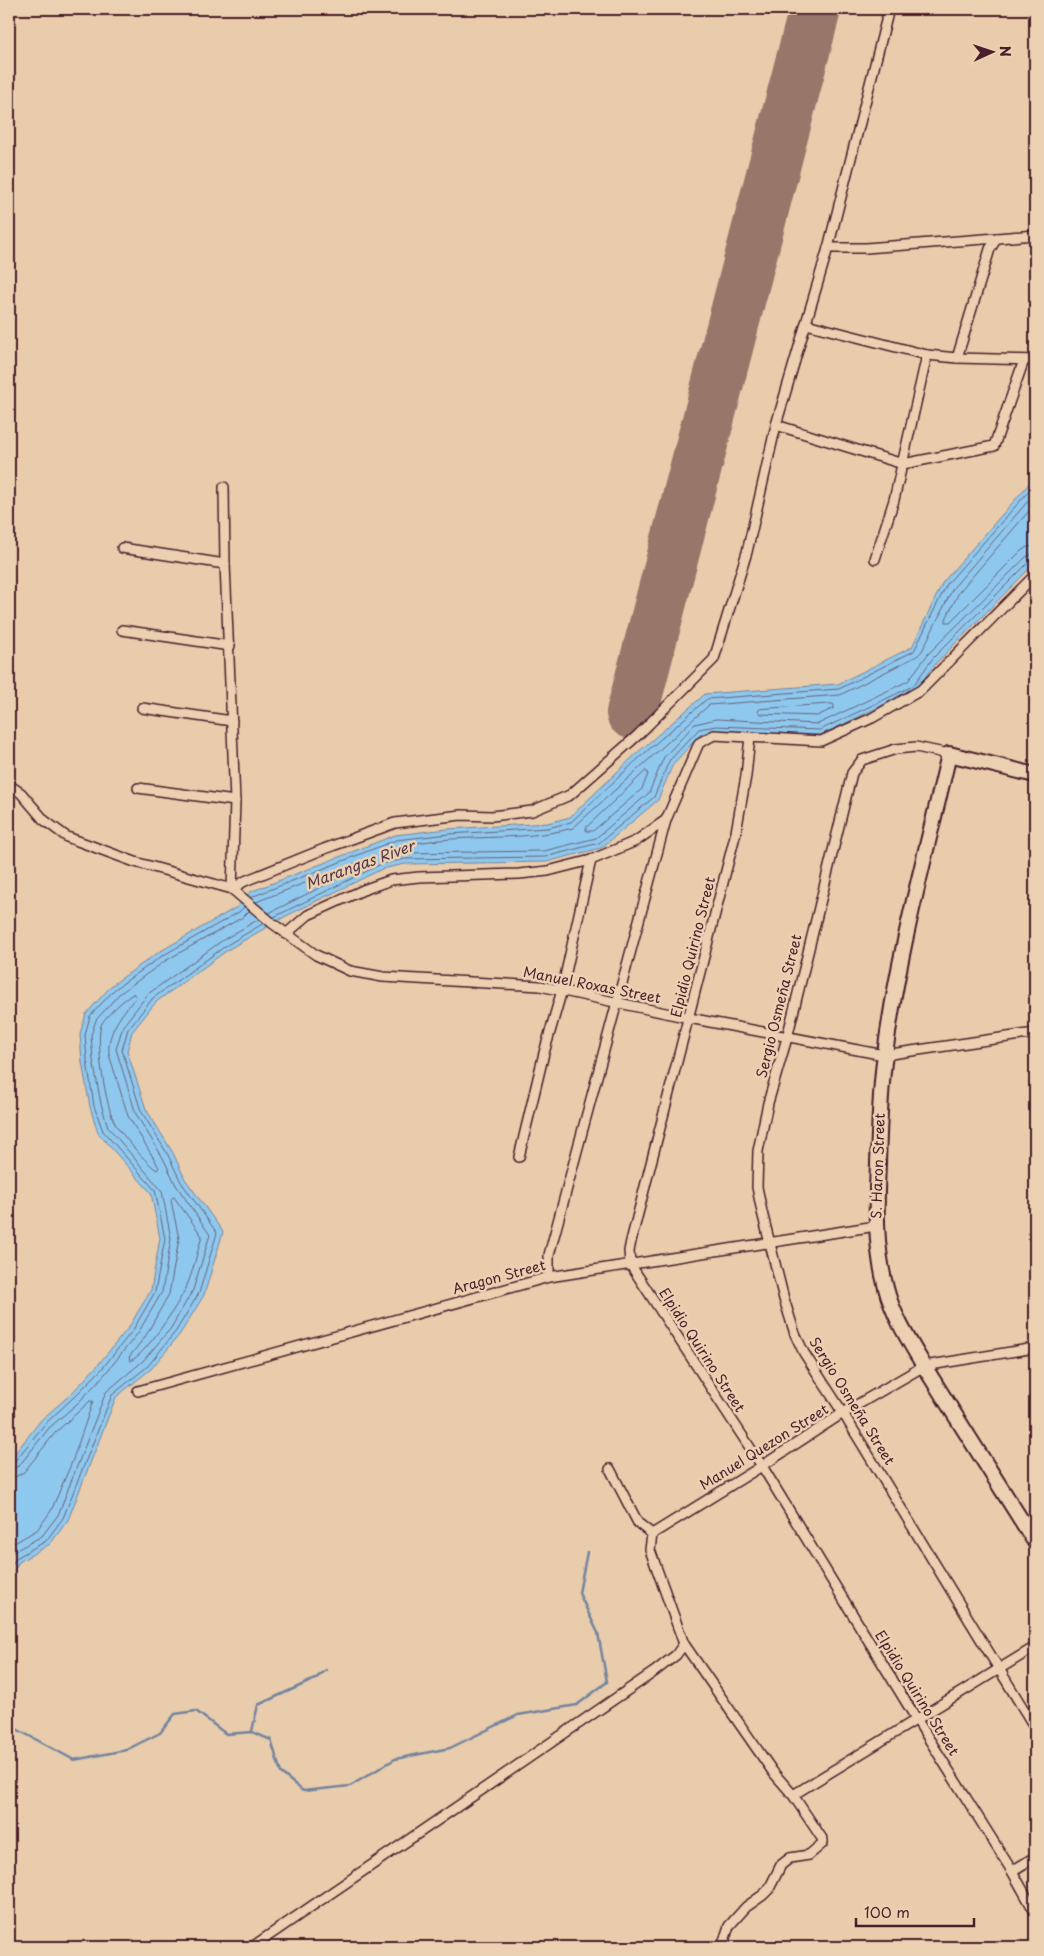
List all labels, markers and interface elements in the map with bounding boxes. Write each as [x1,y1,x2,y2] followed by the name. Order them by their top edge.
[966,28,1016,78] north arrow
[995,45,1016,57] text: N
[302,832,419,894] water label: Marangas River
[665,874,720,1019] street label: Elpidio Quirino Street
[751,932,807,1080] street label: Sergio Osmeña Street
[522,961,663,1008] street label: Manuel Roxas Street
[865,1113,890,1219] street label: S. Haron Street
[450,1254,548,1299] street label: Aragon Street
[654,1284,751,1416] street label: Elpidio Quirino Street
[804,1333,901,1469] street label: Sergio Osmeña Street
[695,1398,833,1495] street label: Manuel Quezon Street
[870,1626,965,1760] street label: Elpidio Quirino Street
[856,1896,974,1928] scale bar
[864,1900,910,1923] text: 100 m

